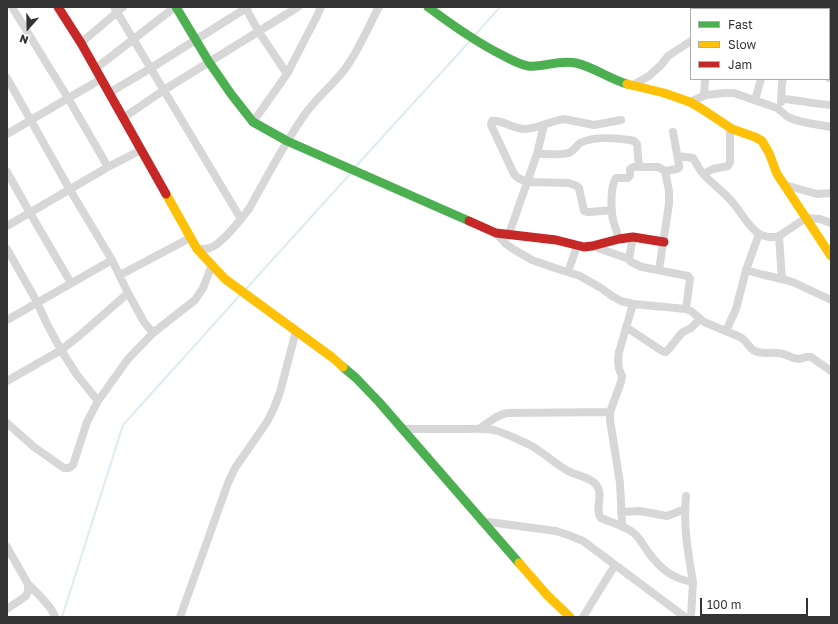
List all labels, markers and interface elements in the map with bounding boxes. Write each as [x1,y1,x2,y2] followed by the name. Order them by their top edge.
[8,8,48,48] north arrow
[690,8,830,80] legend
[728,17,753,32] text: Fast
[18,32,30,47] text: N
[728,37,756,52] text: Slow
[728,57,752,72] text: Jam
[702,590,810,616] scale bar
[707,597,741,612] text: 100 m

